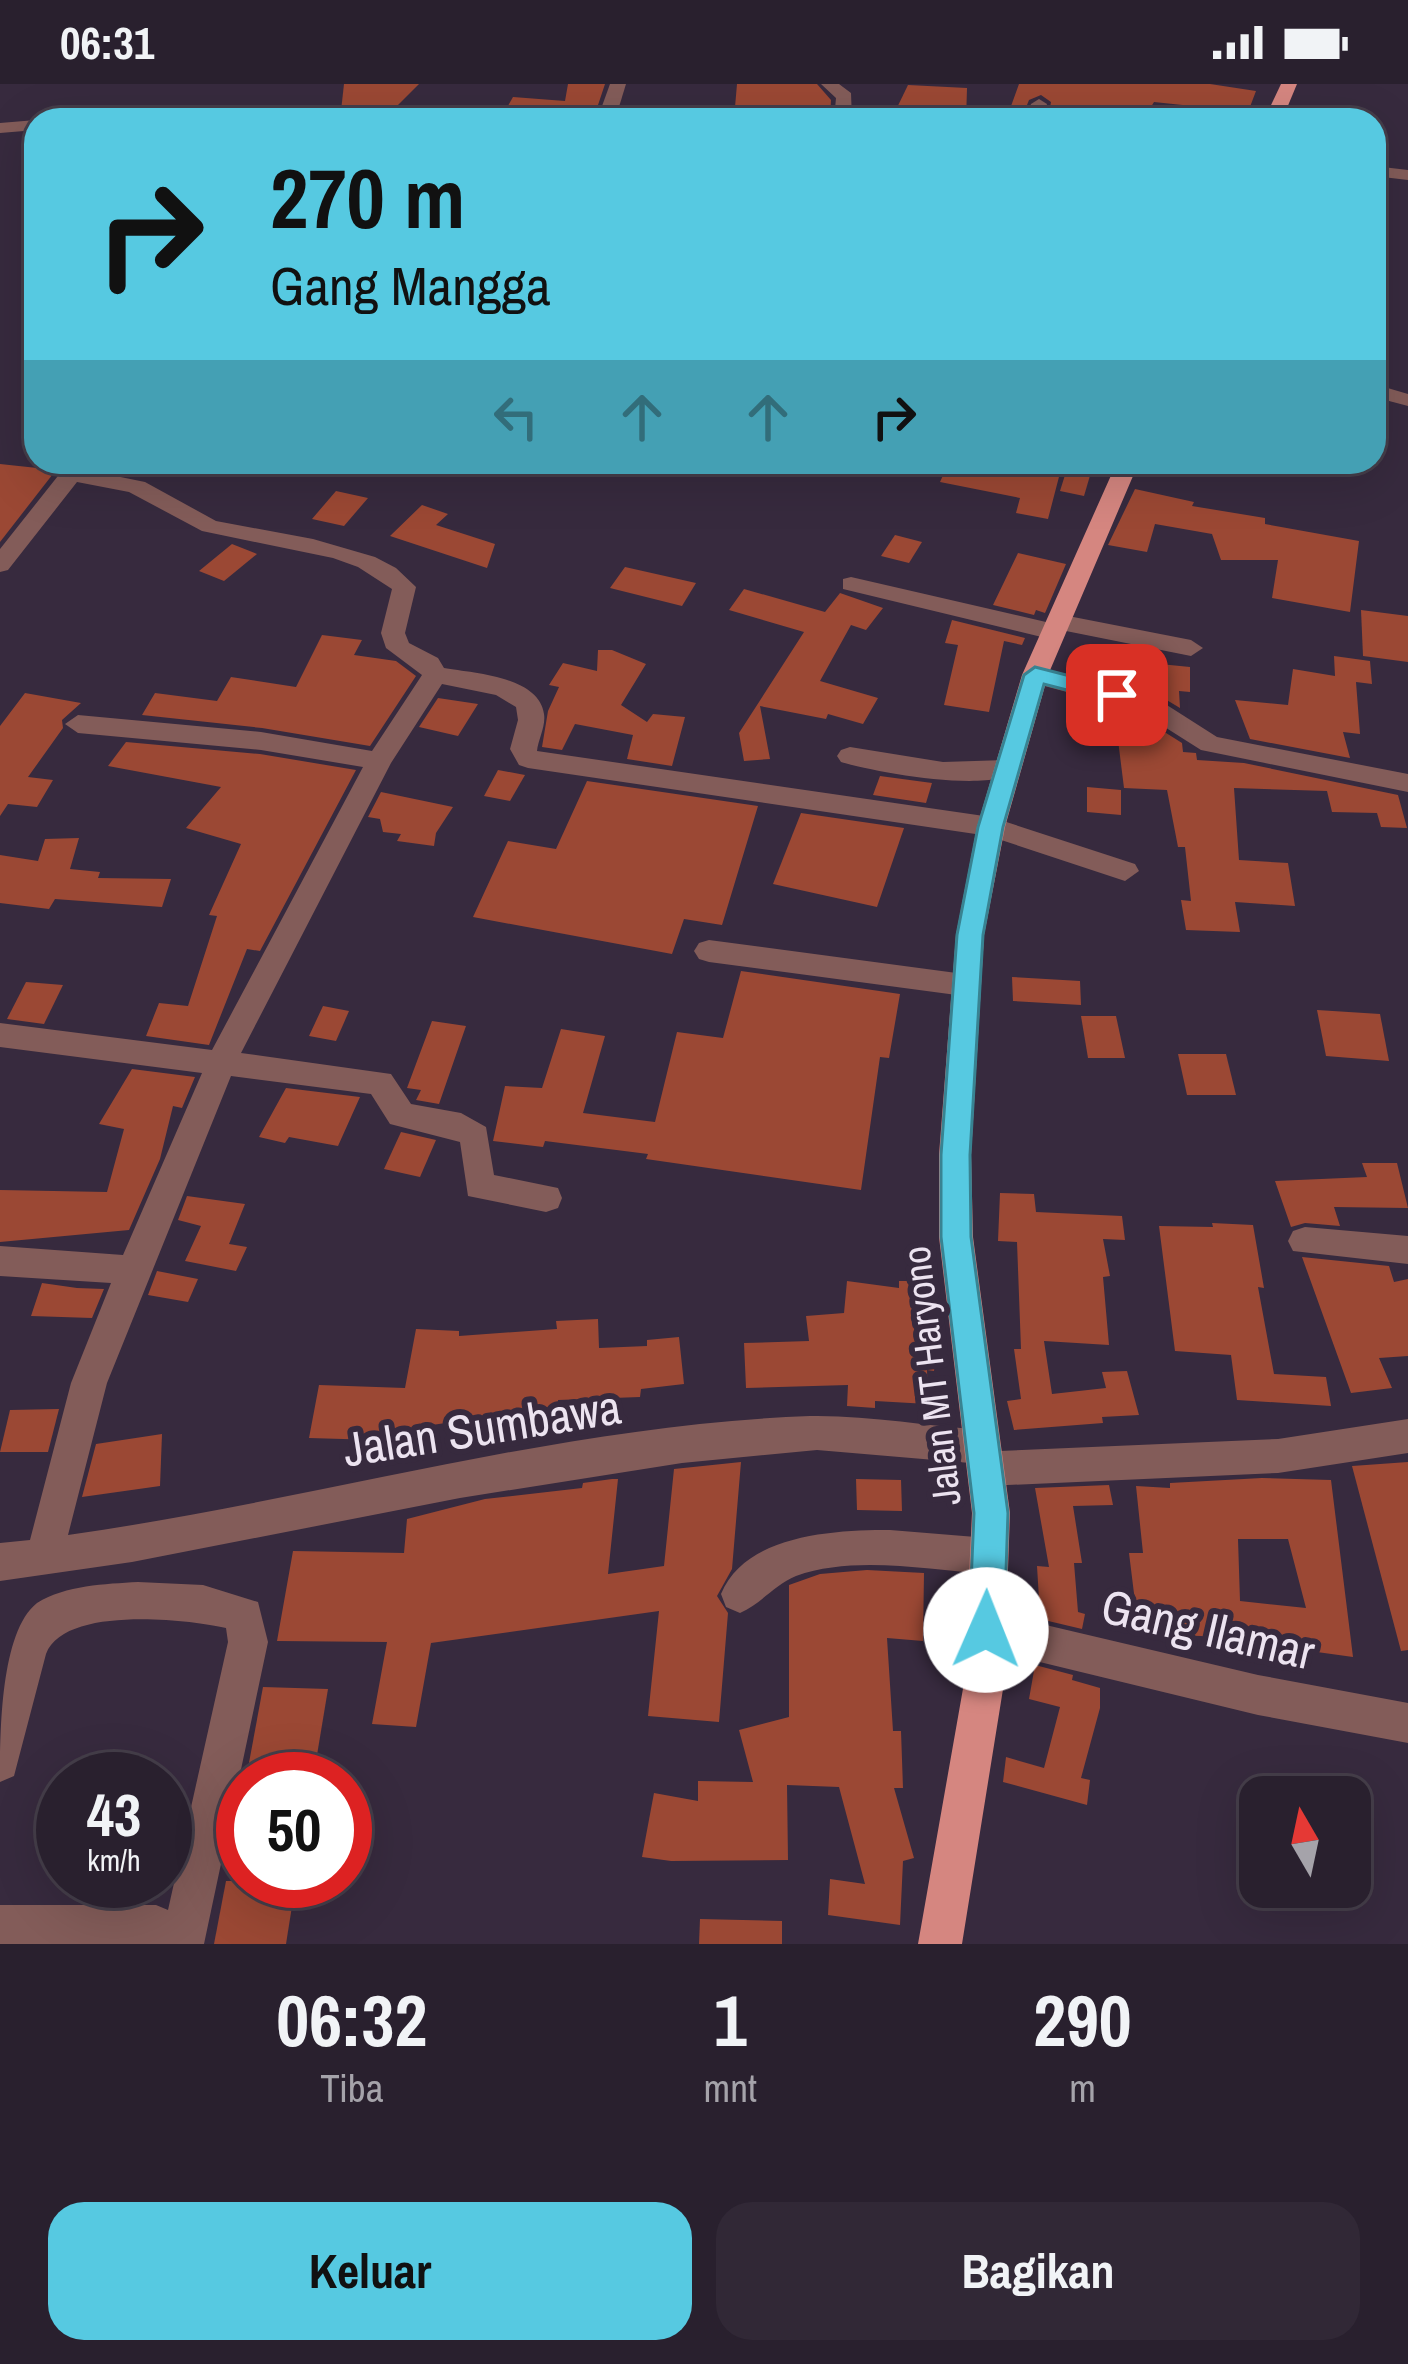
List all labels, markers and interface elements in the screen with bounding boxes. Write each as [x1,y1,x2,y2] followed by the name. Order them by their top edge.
[60,12,154,73] text: 06:31
[270,141,465,254] text: 270 m
[72,156,228,312] icon: right
[270,249,551,322] text: Gang Mangga
[483,384,549,450] icon: left
[609,384,675,450] icon: ahead
[735,384,801,450] icon: ahead
[861,384,927,450] icon: right
[1066,644,1168,746] pin
[1084,662,1150,728] icon: arrive
[889,1243,973,1509] street label: Jalan MT Haryono
[339,1373,625,1482] street label: Jalan Sumbawa
[923,1567,1049,1693] position arrow
[1095,1572,1321,1685] street label: Gang Ilamar
[216,1752,372,1908] speed limit sign: 50
[87,1774,141,1855] text: 43
[1239,1776,1371,1908] north arrow
[1239,1776,1371,1908] map controls
[87,1840,141,1880] text: km/h
[276,1971,427,2068] text: 06:32
[714,1971,747,2068] text: 1
[1033,1971,1132,2068] text: 290
[320,2062,383,2114] text: Tiba
[704,2062,757,2114] text: mnt
[1069,2062,1096,2114] text: m
[48,2202,692,2340] button: Keluar
[716,2202,1360,2340] button: Bagikan

